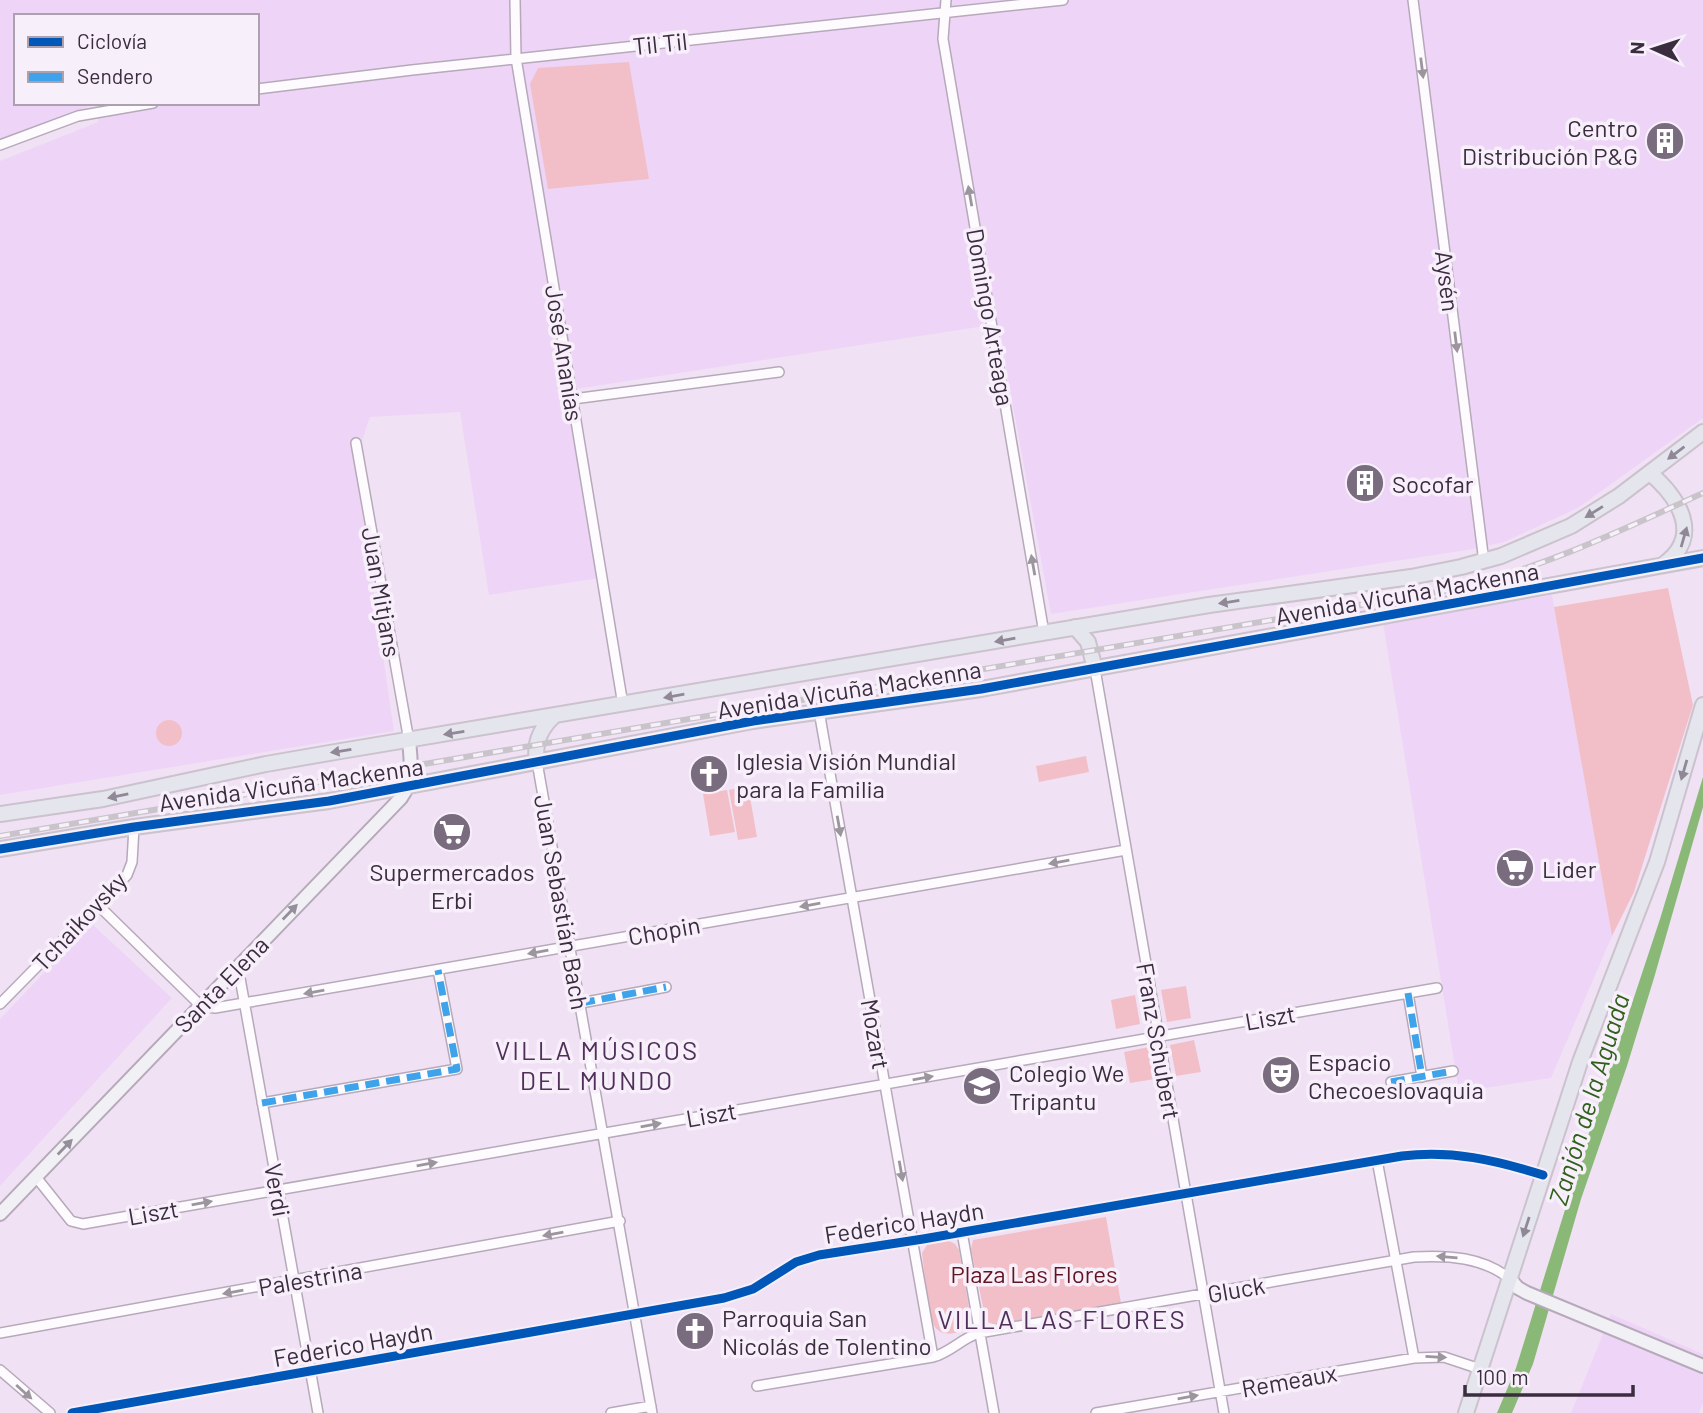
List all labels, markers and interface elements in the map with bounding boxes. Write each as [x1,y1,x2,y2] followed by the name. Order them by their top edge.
[14,14,259,105] legend
[1619,14,1689,84] north arrow
[631,26,689,60] street label: Til Til
[77,28,147,53] text: Ciclovía
[1625,41,1648,55] text: N
[1416,57,1427,79] one-way arrow
[77,63,153,88] text: Sendero
[1462,113,1638,170] place label: Centro Distribución P&G
[1644,120,1686,162] building icon: Centro Distribución P&G
[964,185,975,207] one-way arrow
[961,226,1021,408] street label: Domingo Arteaga
[1430,249,1466,313] street label: Aysén
[540,283,590,423] street label: José Ananías
[1450,331,1461,353] one-way arrow
[1668,445,1686,460] one-way arrow
[1344,462,1386,504] building icon: Socofar
[1392,469,1474,498] place label: Socofar
[1584,505,1604,518] one-way arrow
[356,525,408,659] street label: Juan Mitjans
[1679,526,1690,548] one-way arrow
[1028,554,1039,576] one-way arrow
[1273,556,1541,630] street label: Avenida Vicuña Mackenna
[1218,597,1240,608] one-way arrow
[994,634,1016,645] one-way arrow
[715,654,983,724] street label: Avenida Vicuña Mackenna
[663,691,685,702] one-way arrow
[443,728,465,739] one-way arrow
[330,746,352,757] one-way arrow
[736,746,956,803] place label: Iglesia Visión Mundial para la Familia
[157,751,425,817] street label: Avenida Vicuña Mackenna
[688,753,730,795] church icon: Iglesia Visión Mundial para la Familia
[1678,759,1689,781] one-way arrow
[107,790,129,801] one-way arrow
[529,792,595,1012] street label: Juan Sebastián Bach
[431,811,473,853] supermarket icon: Supermercados Erbi
[834,816,845,838] one-way arrow
[1494,847,1536,889] supermarket icon: Lider
[1542,854,1597,883] place label: Lider
[369,857,535,914] place label: Supermercados Erbi
[1048,857,1070,868] one-way arrow
[26,865,132,977] street label: Tchaikovsky
[799,900,821,911] one-way arrow
[281,904,297,921] one-way arrow
[626,909,702,951] street label: Chopin
[168,930,274,1038] street label: Santa Elena
[527,947,549,958] one-way arrow
[1131,960,1187,1122] street label: Franz Schubert
[303,987,325,998] one-way arrow
[1541,990,1635,1208] water label: Zanjón de la Aguada
[856,997,896,1071] street label: Mozart
[1243,998,1297,1036] street label: Liszt
[495,1034,699,1095] district label: VILLA MÚSICOS DEL MUNDO
[1308,1047,1484,1104] place label: Espacio Checoeslovaquia
[1260,1054,1302,1096] theatre icon: Espacio Checoeslovaquia
[1009,1058,1124,1115] place label: Colegio We Tripantu
[961,1065,1003,1107] school or university icon: Colegio We Tripantu
[912,1072,934,1083] one-way arrow
[684,1095,738,1133] street label: Liszt
[640,1119,662,1130] one-way arrow
[56,1139,72,1156] one-way arrow
[416,1158,438,1169] one-way arrow
[896,1160,907,1182] one-way arrow
[259,1161,297,1219] street label: Verdi
[126,1193,180,1231] street label: Liszt
[822,1195,986,1249] street label: Federico Haydn
[192,1197,214,1208] one-way arrow
[1521,1216,1531,1237] one-way arrow
[542,1229,564,1240] one-way arrow
[1436,1251,1458,1262] one-way arrow
[256,1255,364,1301] street label: Palestrina
[951,1259,1117,1288] park label: Plaza Las Flores
[1205,1270,1267,1308] street label: Gluck
[221,1287,243,1298] one-way arrow
[722,1303,932,1360] place label: Parroquia San Nicolás de Tolentino
[937,1303,1187,1334] district label: VILLA LAS FLORES
[674,1310,716,1352] church icon: Parroquia San Nicolás de Tolentino
[271,1316,435,1372] street label: Federico Haydn
[1425,1352,1447,1363] one-way arrow
[1465,1354,1633,1398] scale bar
[1239,1357,1339,1403] street label: Remeaux
[1476,1364,1529,1389] text: 100 m
[15,1384,32,1400] one-way arrow
[1177,1391,1199,1402] one-way arrow

